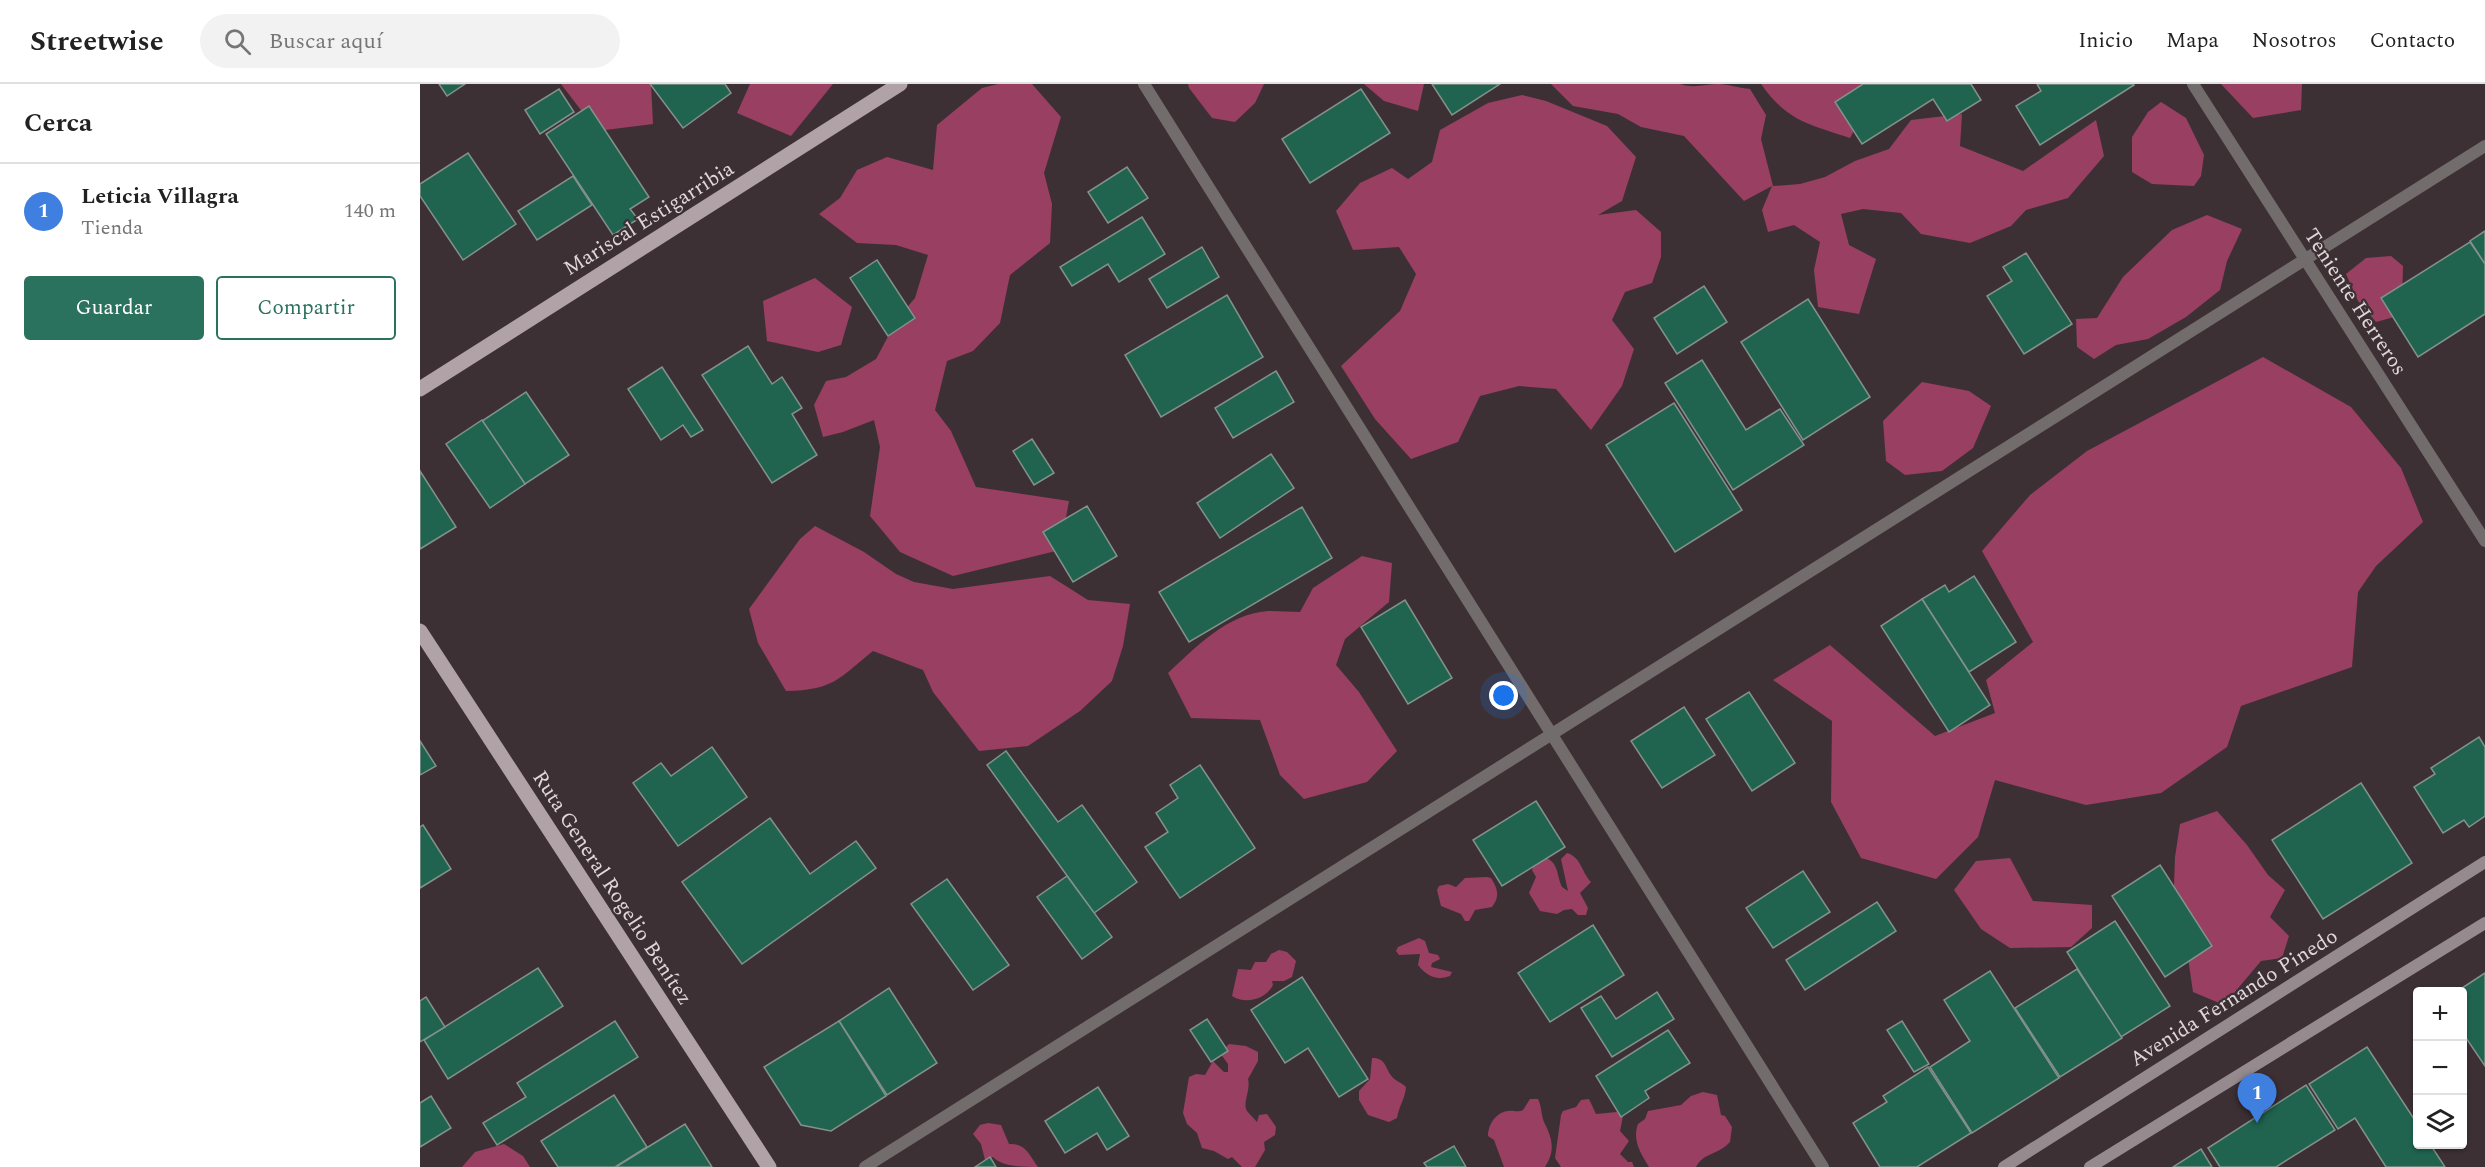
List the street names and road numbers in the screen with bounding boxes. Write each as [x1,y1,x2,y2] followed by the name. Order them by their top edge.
[557,153,741,284] street label: Mariscal Estigarribia
[2295,222,2415,382] street label: Teniente Herreros
[524,764,700,1012] street label: Ruta General Rogelio Benítez
[2124,921,2344,1075] street label: Avenida Fernando Pinedo

